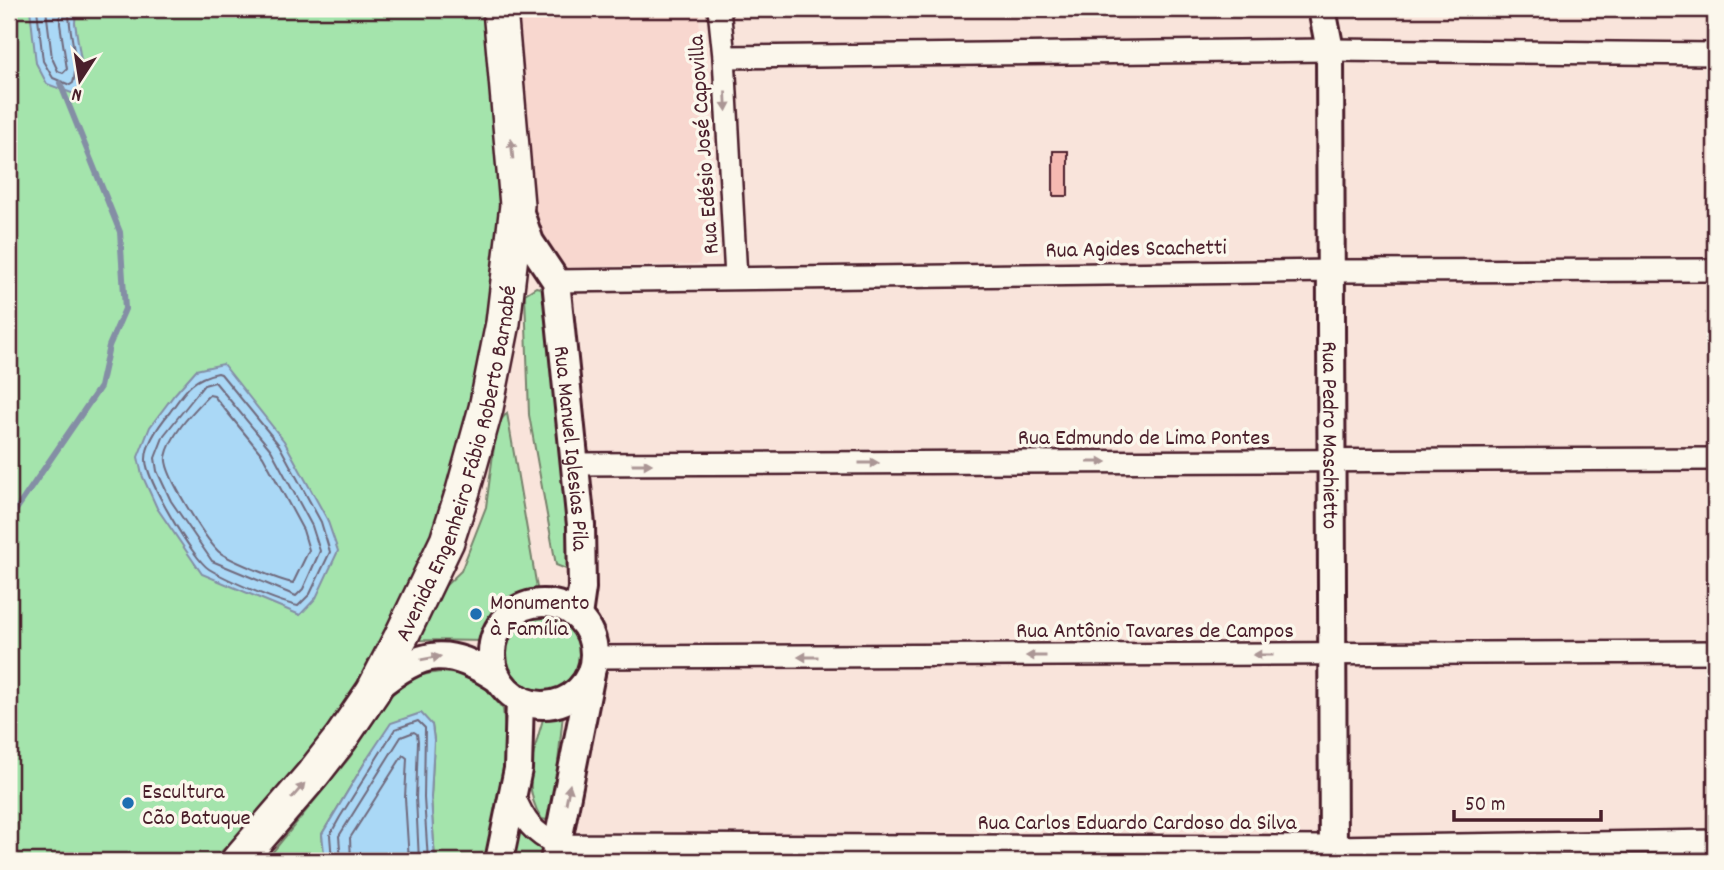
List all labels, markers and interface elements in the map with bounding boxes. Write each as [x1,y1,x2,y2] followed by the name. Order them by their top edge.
[681,33,730,255] street label: Rua Edésio José Capovilla
[46,46,116,116] north arrow
[70,79,85,107] text: N
[721,90,732,112] one-way arrow
[506,137,517,159] one-way arrow
[1045,232,1227,269] street label: Rua Agides Scachetti
[388,284,527,648] street label: Avenida Engenheiro Fábio Roberto Barnabé
[1311,341,1345,529] street label: Rua Pedro Maschietto
[543,344,594,553] street label: Rua Manuel Iglesias Pila
[1018,423,1270,456] street label: Rua Edmundo de Lima Pontes
[1086,456,1108,468] one-way arrow
[858,457,880,469] one-way arrow
[631,458,653,470] one-way arrow
[490,588,590,647] place label: Monumento à Família
[468,606,484,622] marker: Monumento à Família
[1016,616,1294,649] street label: Rua Antônio Tavares de Campos
[1252,649,1274,661] one-way arrow
[1024,650,1046,662] one-way arrow
[797,651,819,663] one-way arrow
[420,652,442,663] one-way arrow
[142,777,251,836] place label: Escultura Cão Batuque
[1454,779,1602,823] scale bar
[290,782,306,800] one-way arrow
[562,783,573,805] one-way arrow
[1465,791,1505,821] text: 50 m
[120,795,136,811] marker: Escultura Cão Batuque
[977,808,1298,841] street label: Rua Carlos Eduardo Cardoso da Silva

